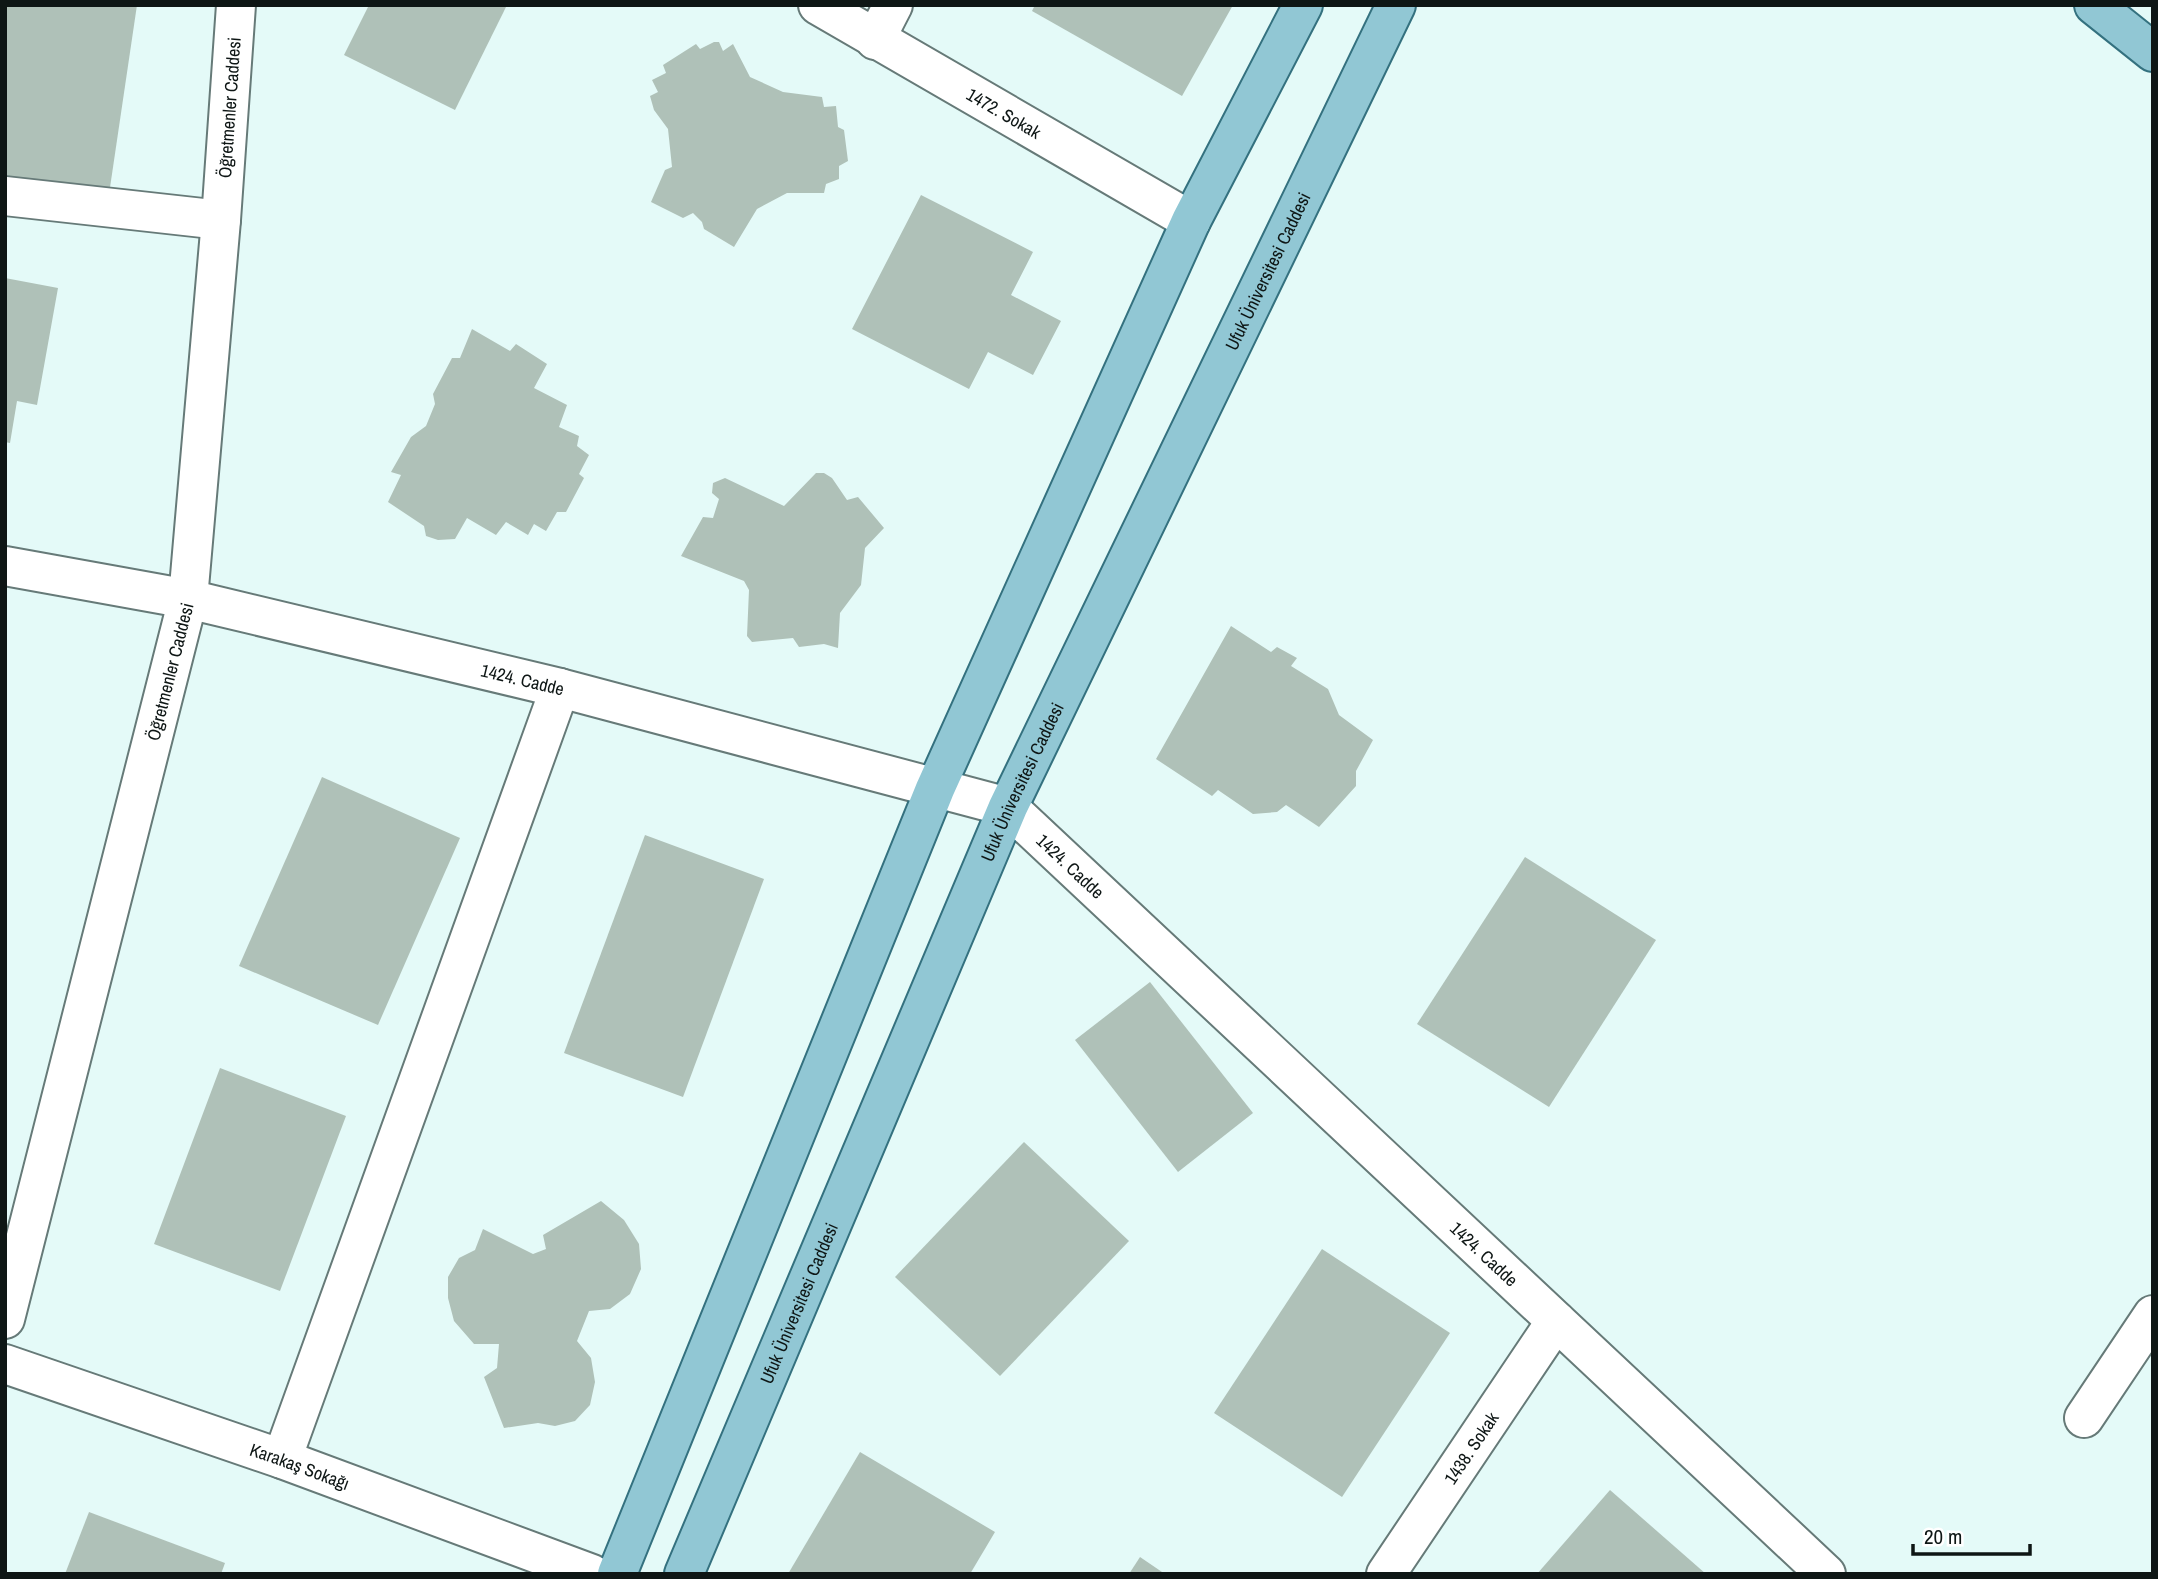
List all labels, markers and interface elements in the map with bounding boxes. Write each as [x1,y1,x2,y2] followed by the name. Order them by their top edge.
[211,36,246,179] street label: Öğretmenler Caddesi
[962,81,1046,144] street label: 1472. Sokak
[1218,188,1316,354] street label: Ufuk Üniversitesi Caddesi
[140,600,199,743] street label: Öğretmenler Caddesi
[479,657,567,701] street label: 1424. Cadde
[974,698,1069,865] street label: Ufuk Üniversitesi Caddesi
[1031,828,1110,904] street label: 1424. Cadde
[1445,1216,1524,1292] street label: 1424. Cadde
[753,1219,843,1387] street label: Ufuk Üniversitesi Caddesi
[1437,1406,1504,1489] street label: 1438. Sokak
[247,1436,353,1496] street label: Karakaş Sokağı
[1913,1512,2030,1556] scale bar
[1924,1522,1962,1551] text: 20 m

